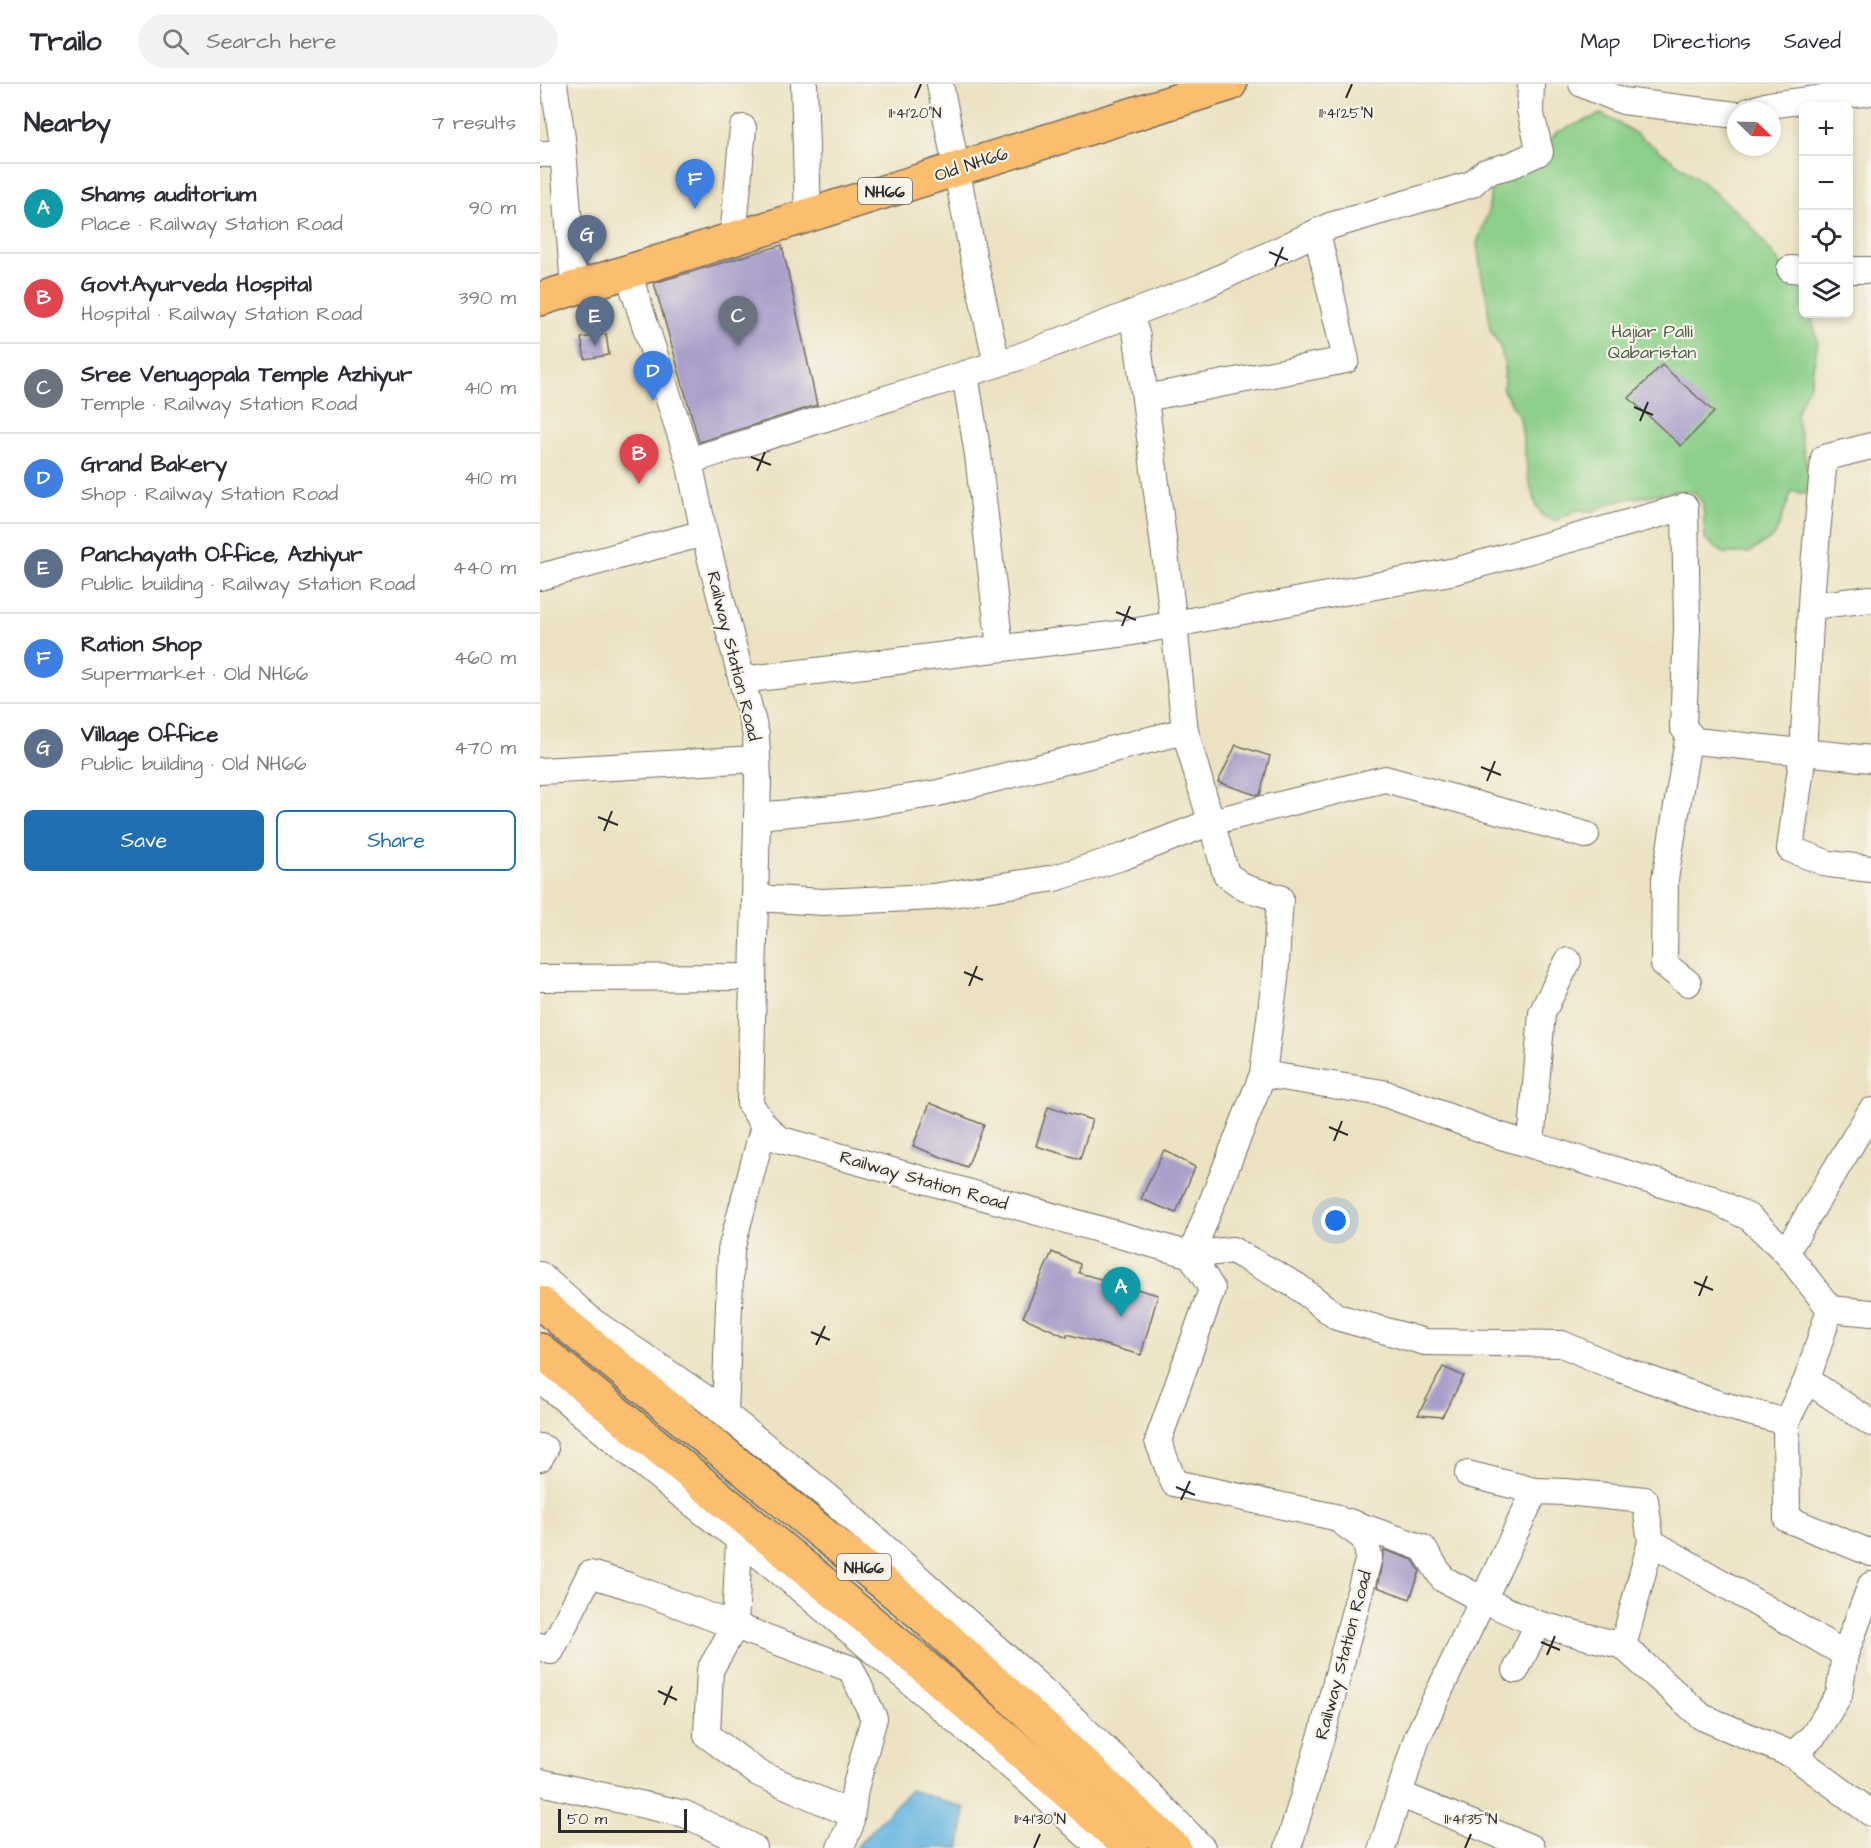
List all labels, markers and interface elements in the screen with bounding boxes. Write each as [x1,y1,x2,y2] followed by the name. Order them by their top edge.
[138,14,558,68] search box
[30,22,102,61] text: Trailo
[159,25,192,58] icon: search
[207,26,336,57] text: Search here
[1580,27,1620,56] text: Map
[1653,27,1751,56] text: Directions
[1784,27,1841,56] text: Saved
[1727,102,1781,156] north arrow
[1799,102,1853,318] map controls
[1799,102,1853,156] button: +
[889,103,941,124] text: 11°41'20"N
[1319,103,1373,124] text: 11°41'25"N
[24,105,111,141] text: Nearby
[432,109,516,137] text: 7 results
[931,141,1011,188] street label: Old NH66
[1799,156,1853,210] button: −
[676,160,714,209] pin: F
[858,178,912,204] road number: NH66
[81,179,256,210] text: Shams auditorium
[37,194,50,222] text: A
[468,194,516,222] text: 90 m
[81,210,343,238] text: Place · Railway Station Road
[1799,210,1853,264] button: locate
[568,216,606,265] pin: G
[1799,264,1853,318] button: layers
[81,269,312,300] text: Govt.Ayurveda Hospital
[36,284,51,312] text: B
[458,284,516,312] text: 390 m
[576,296,614,346] pin: E
[718,296,758,346] pin: C
[81,300,362,328] text: Hospital · Railway Station Road
[1608,319,1696,365] park label: Hajiar Palli Qabaristan
[634,352,672,401] pin: D
[81,359,412,390] text: Sree Venugopala Temple Azhiyur
[36,374,51,402] text: C
[464,374,516,402] text: 410 m
[81,390,357,418] text: Temple · Railway Station Road
[620,434,658,484] pin: B
[81,449,227,480] text: Grand Bakery
[37,464,50,492] text: D
[464,464,516,492] text: 410 m
[81,480,338,508] text: Shop · Railway Station Road
[81,539,362,570] text: Panchayath Office, Azhiyur
[38,554,49,582] text: E
[453,554,516,582] text: 440 m
[699,569,767,744] street label: Railway Station Road
[81,570,415,598] text: Public building · Railway Station Road
[81,629,202,660] text: Ration Shop
[37,644,50,672] text: F
[454,644,516,672] text: 460 m
[81,660,308,688] text: Supermarket · Old NH66
[81,719,218,750] text: Village Office
[37,734,50,762] text: G
[454,734,516,762] text: 470 m
[81,750,307,778] text: Public building · Old NH66
[24,810,264,871] button: Save
[276,810,516,871] button: Share
[836,1144,1011,1217] street label: Railway Station Road
[1321,1206,1350,1235] your location
[1102,1268,1140,1317] pin: A
[837,1554,891,1580] road number: NH66
[1309,1568,1379,1743] street label: Railway Station Road
[558,1806,687,1834] scale bar
[567,1808,607,1830] text: 50 m
[1014,1809,1066,1830] text: 11°41'30"N
[1445,1809,1497,1830] text: 11°41'35"N

